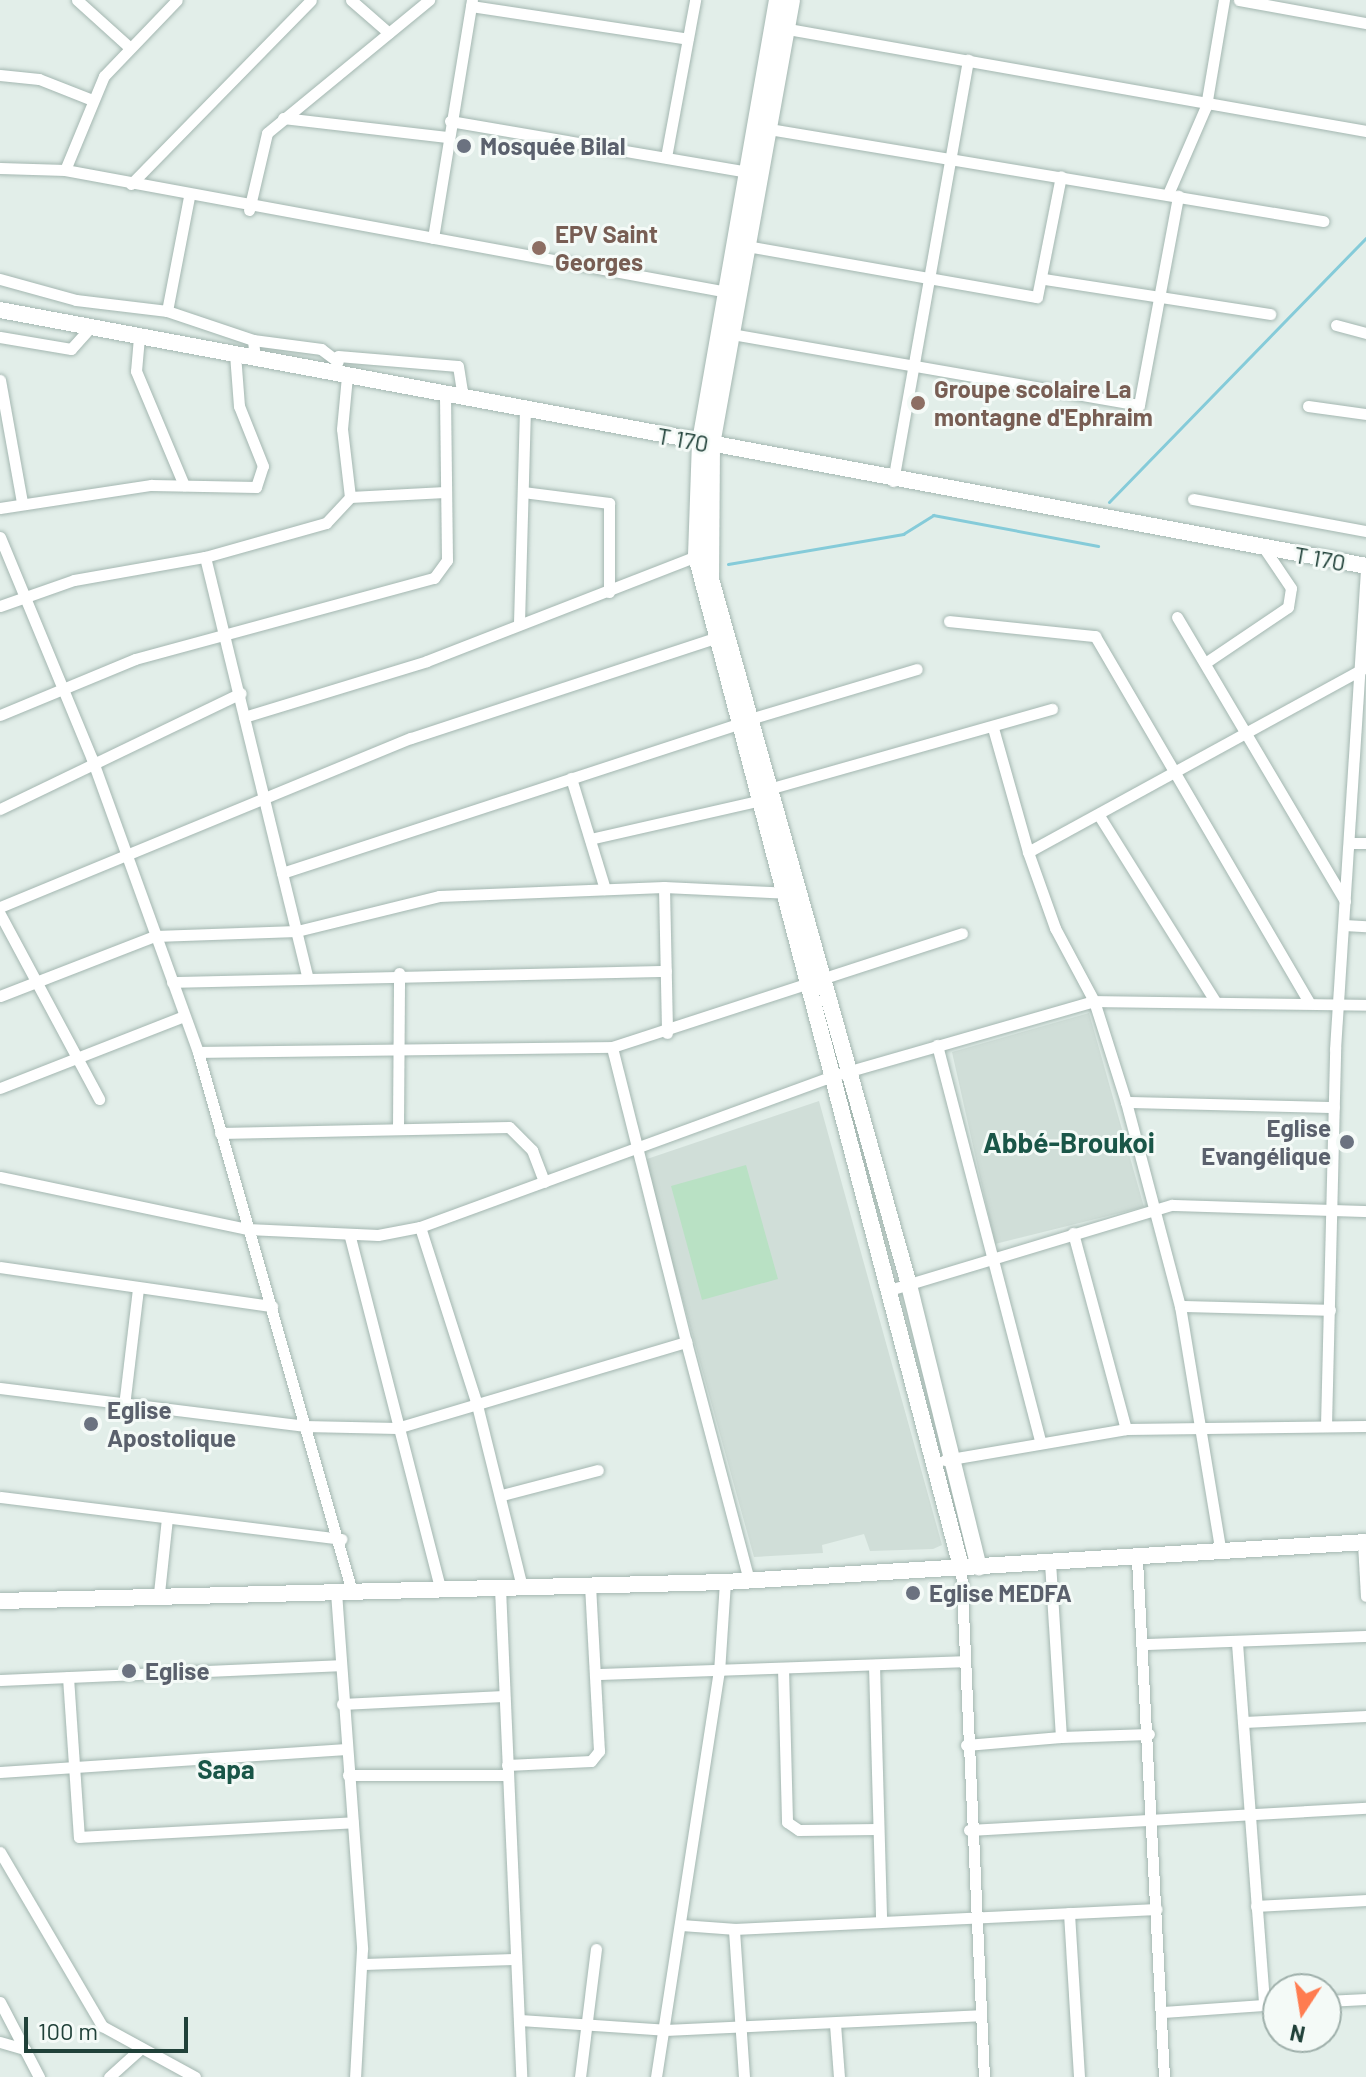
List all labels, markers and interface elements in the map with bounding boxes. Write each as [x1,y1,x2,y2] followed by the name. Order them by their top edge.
[480,132,626,160] place label: Mosquée Bilal
[455,137,473,155] marker: Mosquée Bilal
[555,220,658,276] place label: EPV Saint Georges
[530,239,548,257] marker: EPV Saint Georges
[934,375,1153,431] place label: Groupe scolaire La montagne d'Ephraim
[909,394,927,412] marker: Groupe scolaire La montagne d'Ephraim
[655,420,711,458] street label: T 170
[1292,539,1348,577] street label: T 170
[1201,1114,1331,1170] place label: Eglise Evangélique
[983,1125,1155,1159] district label: Abbé-Broukoi
[1338,1133,1356,1151] marker: Eglise Evangélique
[107,1396,236,1452] place label: Eglise Apostolique
[82,1415,100,1433] marker: Eglise Apostolique
[929,1579,1072,1607] place label: Eglise MEDFA
[904,1584,922,1602] marker: Eglise MEDFA
[145,1657,209,1685] place label: Eglise
[120,1662,138,1680] marker: Eglise
[197,1753,255,1785] district label: Sapa
[1262,1973,1342,2053] north arrow
[28,2001,192,2051] scale bar
[38,2016,98,2045] text: 100 m
[1288,2020,1307,2049] text: N

